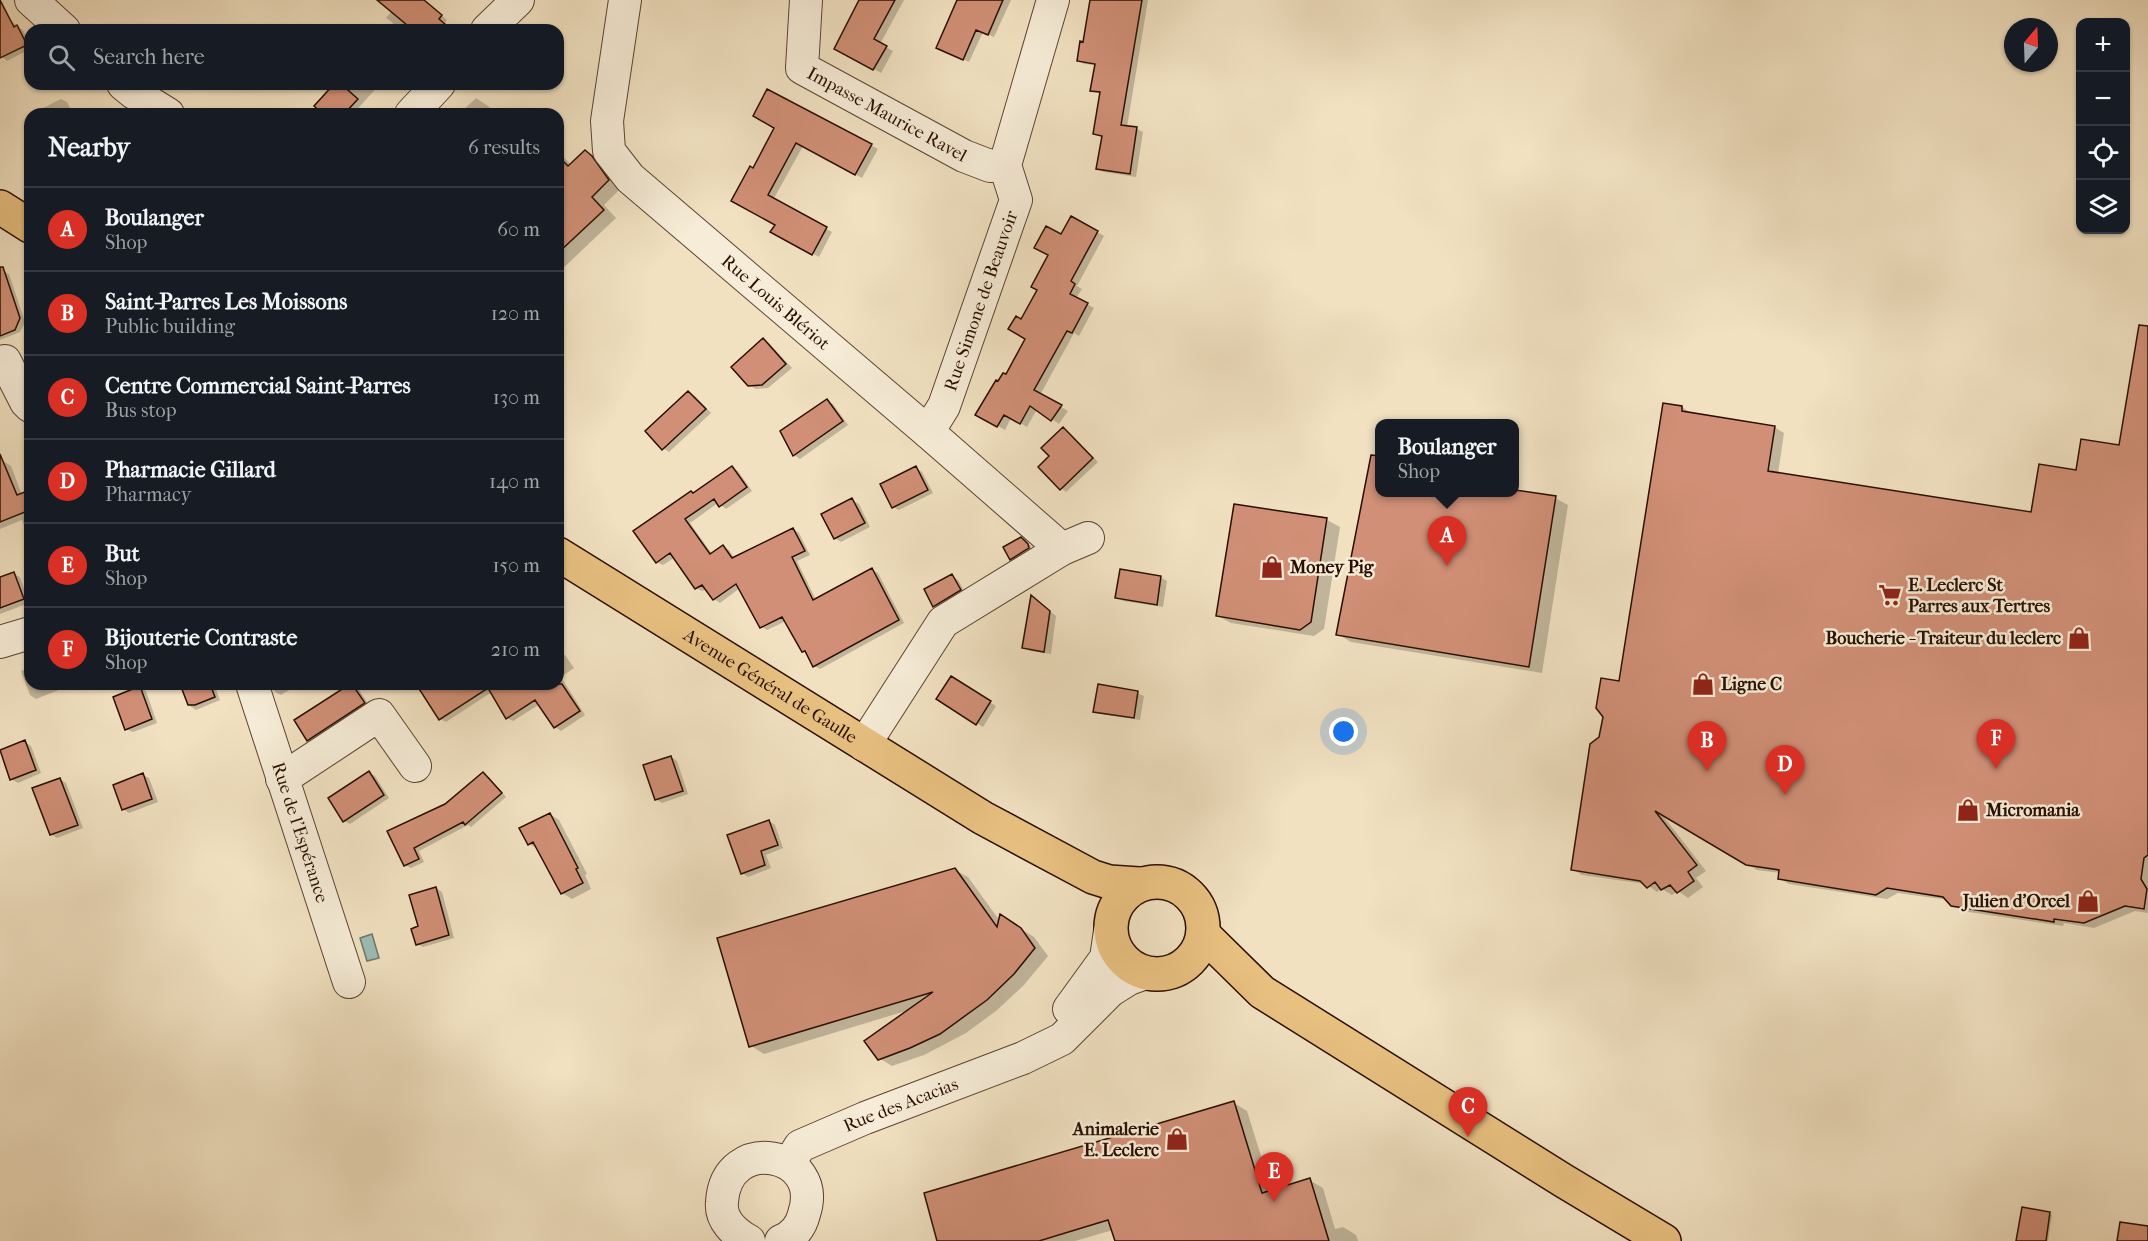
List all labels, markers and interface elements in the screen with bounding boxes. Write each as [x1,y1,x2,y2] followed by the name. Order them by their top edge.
[2004,18,2058,72] north arrow
[2076,18,2130,234] map controls
[2076,18,2130,72] button: +
[24,24,564,90] search box
[45,41,78,74] icon: search
[93,44,205,70] text: Search here
[803,63,970,167] street label: Impasse Maurice Ravel
[2076,72,2130,126] button: −
[2076,126,2130,180] button: locate
[48,132,130,163] text: Nearby
[468,136,540,159] text: 6 results
[2076,180,2130,234] button: layers
[105,205,204,231] text: Boulanger
[940,208,1023,394] street label: Rue Simone de Beauvoir
[61,218,74,241] text: A
[497,218,540,241] text: 60 m
[105,231,147,254] text: Shop
[717,251,834,355] street label: Rue Louis Blériot
[105,289,347,315] text: Saint-Parres Les Moissons
[61,302,74,325] text: B
[491,302,540,325] text: 120 m
[105,315,235,338] text: Public building
[105,373,411,399] text: Centre Commercial Saint-Parres
[61,386,74,409] text: C
[493,386,540,409] text: 130 m
[105,399,177,422] text: Bus stop
[1375,419,1519,497] popup
[1398,434,1496,460] text: Boulanger
[105,457,276,483] text: Pharmacie Gillard
[1398,460,1440,483] text: Shop
[60,470,75,493] text: D
[489,470,540,493] text: 140 m
[105,483,191,506] text: Pharmacy
[1428,516,1466,566] pin: A
[105,541,140,567] text: But
[61,554,74,577] text: E
[492,554,540,577] text: 150 m
[1259,554,1285,580] shop icon: Money Pig
[1289,557,1375,578] place label: Money Pig
[105,567,147,590] text: Shop
[1908,575,2050,617] place label: E. Leclerc St Parres aux Tertres
[1877,582,1903,608] supermarket icon: E. Leclerc St Parres aux Tertres
[679,624,861,748] street label: Avenue Général de Gaulle
[105,625,297,651] text: Bijouterie Contraste
[2066,625,2092,651] shop icon: Boucherie - Traiteur du leclerc
[1826,628,2061,649] place label: Boucherie - Traiteur du leclerc
[62,638,73,661] text: F
[491,638,540,661] text: 210 m
[105,651,147,674] text: Shop
[1690,671,1716,697] shop icon: Ligne C
[1721,674,1782,695] place label: Ligne C
[1329,717,1358,746] your location
[1976,720,2016,769] pin: F
[1688,722,1726,771] pin: B
[1766,746,1804,795] pin: D
[267,760,333,906] street label: Rue de l'Espérance
[1955,797,1981,823] shop icon: Micromania
[1985,800,2080,821] place label: Micromania
[2075,888,2101,914] shop icon: Julien d'Orcel
[1961,891,2071,912] place label: Julien d'Orcel
[840,1073,961,1137] street label: Rue des Acacias
[1448,1088,1488,1137] pin: C
[1072,1119,1159,1161] place label: Animalerie E. Leclerc
[1164,1126,1190,1152] shop icon: Animalerie E. Leclerc
[1254,1152,1294,1202] pin: E

